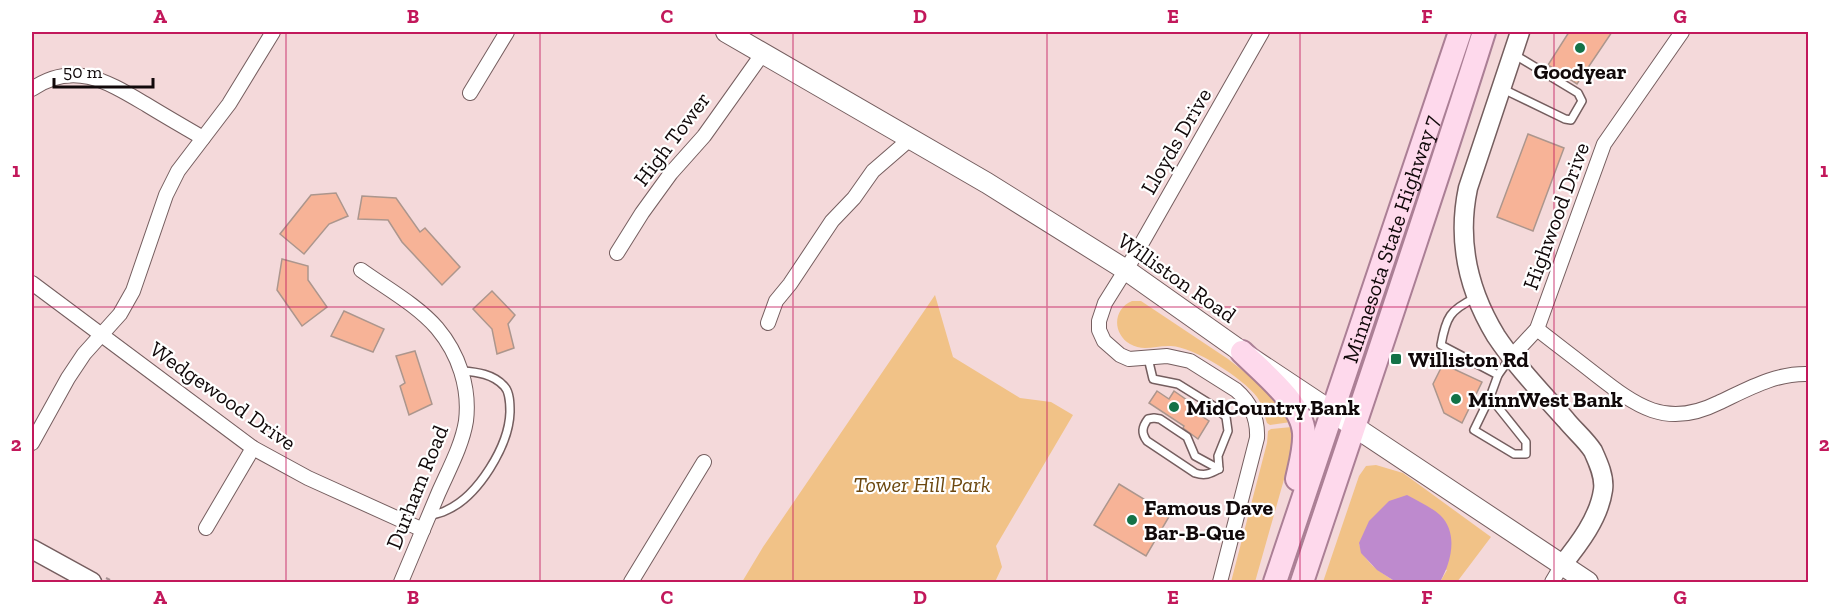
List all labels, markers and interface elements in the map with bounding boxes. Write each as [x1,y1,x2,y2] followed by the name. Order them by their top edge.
[153,4,167,28] text: A
[407,4,419,28] text: B
[661,4,674,28] text: C
[913,4,927,28] text: D
[1167,4,1179,28] text: E
[1421,4,1433,28] text: F
[1673,4,1687,28] text: G
[1573,41,1587,55] marker: Goodyear
[54,51,153,89] scale bar
[1533,58,1627,85] place label: Goodyear
[63,61,103,83] text: 50 m
[1135,83,1217,199] street label: Lloyds Drive
[628,87,716,191] street label: High Tower
[1336,111,1445,366] street label: Minnesota State Highway 7
[1517,139,1595,293] street label: Highwood Drive
[12,158,20,182] text: 1
[1820,158,1828,182] text: 1
[1113,227,1241,329] street label: Williston Road
[145,336,301,456] street label: Wedgewood Drive
[1408,346,1529,373] place label: Williston Rd
[1389,352,1403,366] marker: Williston Rd
[1468,386,1623,413] place label: MinnWest Bank
[1449,392,1463,406] marker: MinnWest Bank
[1186,394,1360,421] place label: MidCountry Bank
[1167,400,1181,414] marker: MidCountry Bank
[380,421,454,553] street label: Durham Road
[11,432,22,456] text: 2
[1819,432,1830,456] text: 2
[854,471,991,498] park label: Tower Hill Park
[1144,494,1274,546] place label: Famous Dave Bar-B-Que
[1125,513,1139,527] marker: Famous Dave Bar-B-Que
[153,585,167,609] text: A
[407,585,419,609] text: B
[661,585,674,609] text: C
[913,585,927,609] text: D
[1167,585,1179,609] text: E
[1421,585,1433,609] text: F
[1673,585,1687,609] text: G

